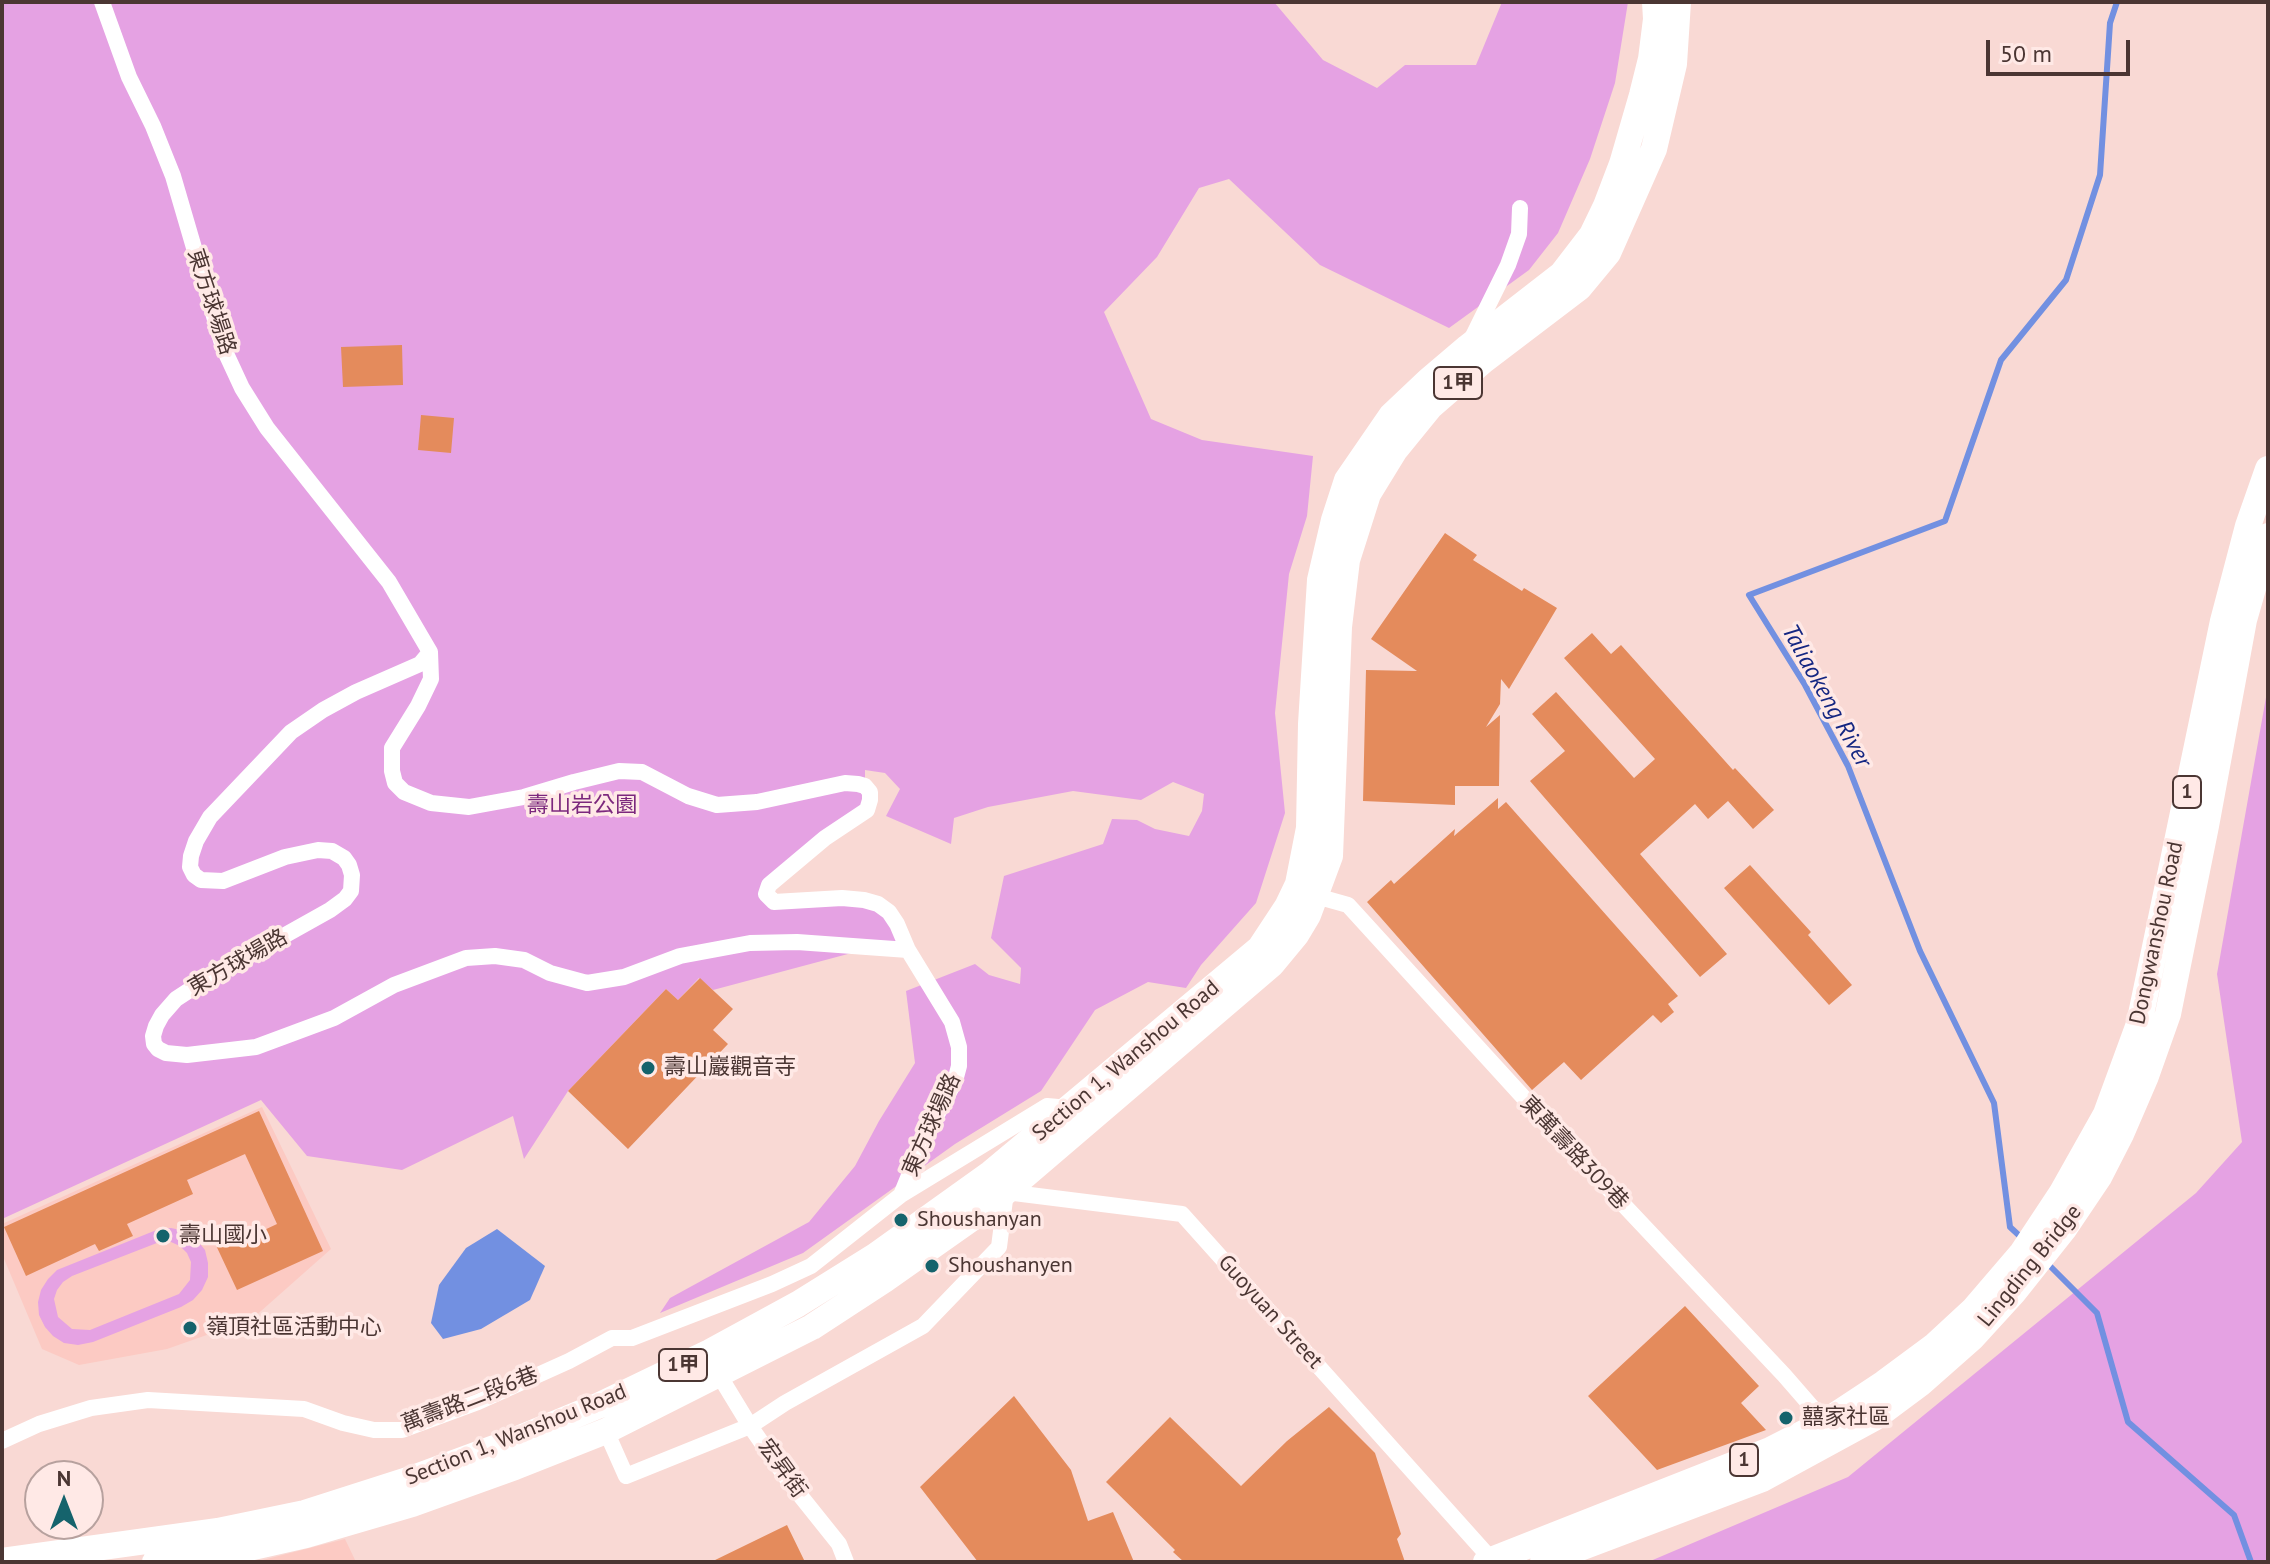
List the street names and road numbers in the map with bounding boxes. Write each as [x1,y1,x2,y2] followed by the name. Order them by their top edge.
[181,246,241,358] street label: 東方球場路
[1434,367,1482,399] road number: 1甲
[2173,776,2201,808] road number: 1
[2125,839,2189,1027] street label: Dongwanshou Road
[184,924,292,1002] street label: 東方球場路
[1027,975,1225,1147] street label: Section 1, Wanshou Road
[898,1069,966,1181] street label: 東方球場路
[1515,1091,1633,1215] street label: 東萬壽路309巷
[1973,1200,2087,1332] street label: Lingding Bridge
[1212,1250,1328,1374] street label: Guoyuan Street
[659,1349,707,1381] road number: 1甲
[398,1362,542,1438] street label: 萬壽路二段6巷
[402,1379,630,1491] street label: Section 1, Wanshou Road
[752,1435,812,1503] street label: 宏昇街
[1730,1444,1758,1476] road number: 1

